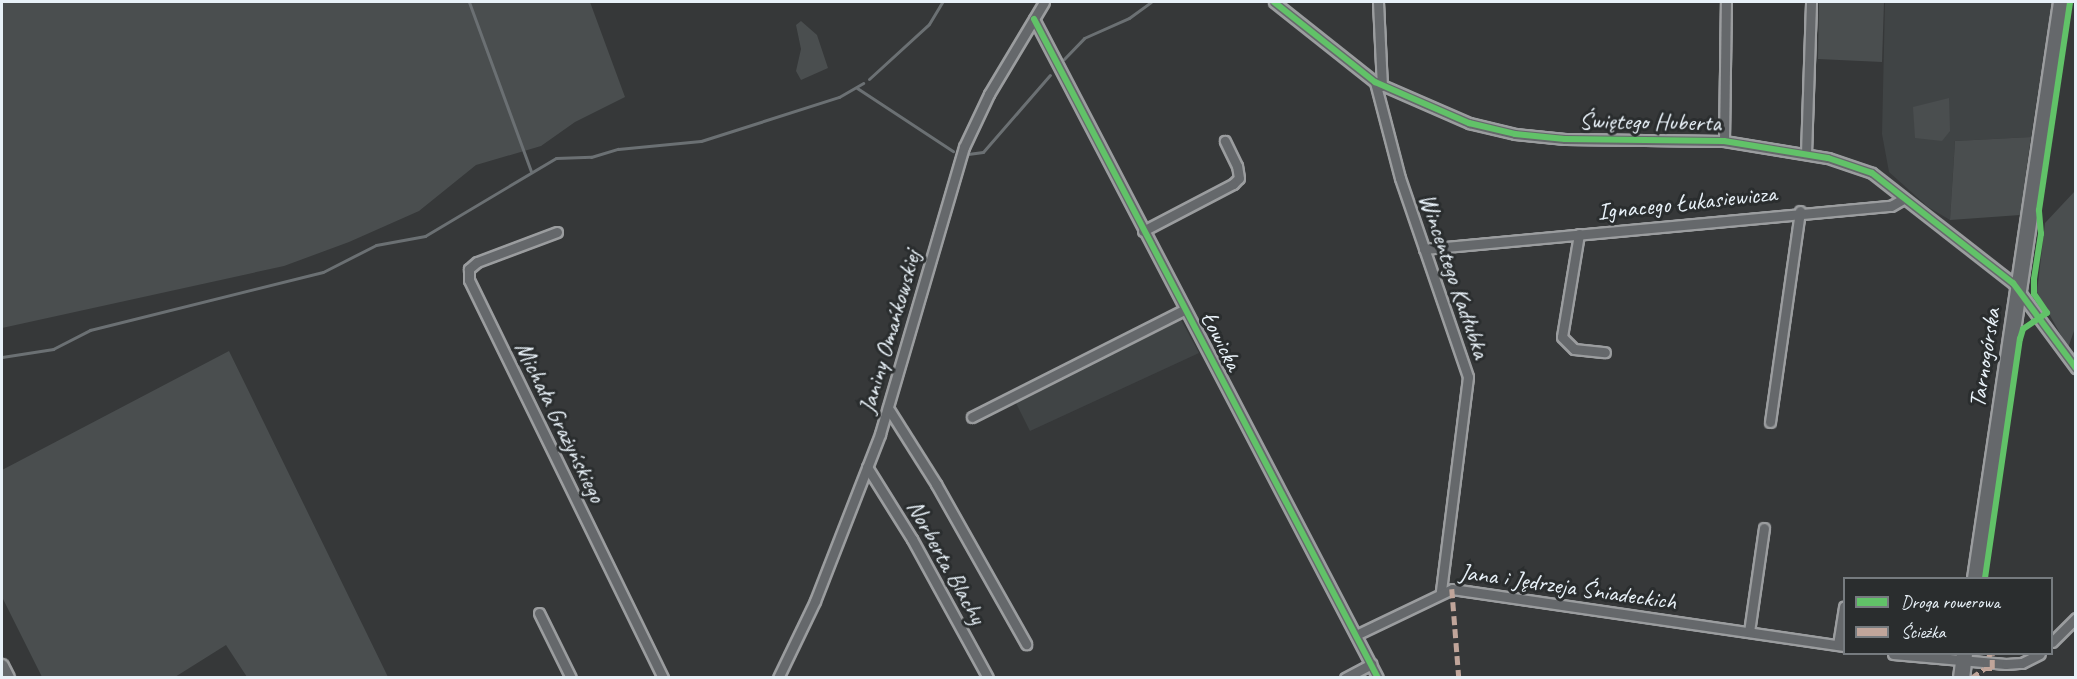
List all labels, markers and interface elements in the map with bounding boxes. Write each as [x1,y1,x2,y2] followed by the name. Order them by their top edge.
[1579,106,1721,138] street label: Świętego Huberta
[1596,179,1778,227] street label: Ignacego Łukasiewicza
[1412,190,1496,362] street label: Wincentego Kadłubka
[853,247,927,417] street label: Janiny Omańkowskiej
[1963,306,2007,410] street label: Tarnogórska
[1194,307,1248,375] street label: Łowicka
[508,337,612,507] street label: Michała Grażyńskiego
[900,495,992,629] street label: Norberta Blachy
[1458,558,1678,616] street label: Jana i Jędrzeja Śniadeckich
[1843,577,2053,655] legend
[1901,591,2000,613] text: Droga rowerowa
[1901,621,1945,643] text: Ścieżka

